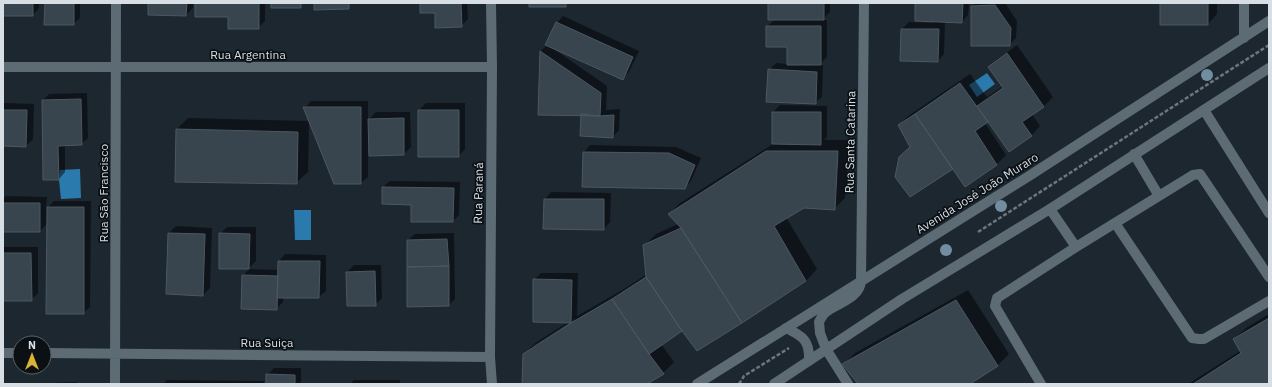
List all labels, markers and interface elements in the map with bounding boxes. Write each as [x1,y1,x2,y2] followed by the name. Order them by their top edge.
[210,47,286,62] street label: Rua Argentina
[842,90,858,193] street label: Rua Santa Catarina
[96,144,111,242] street label: Rua São Francisco
[913,149,1041,237] street label: Avenida José João Muraro
[470,162,486,224] street label: Rua Paraná
[12,335,52,375] north arrow
[241,335,294,350] street label: Rua Suiça
[28,338,36,352] text: N

